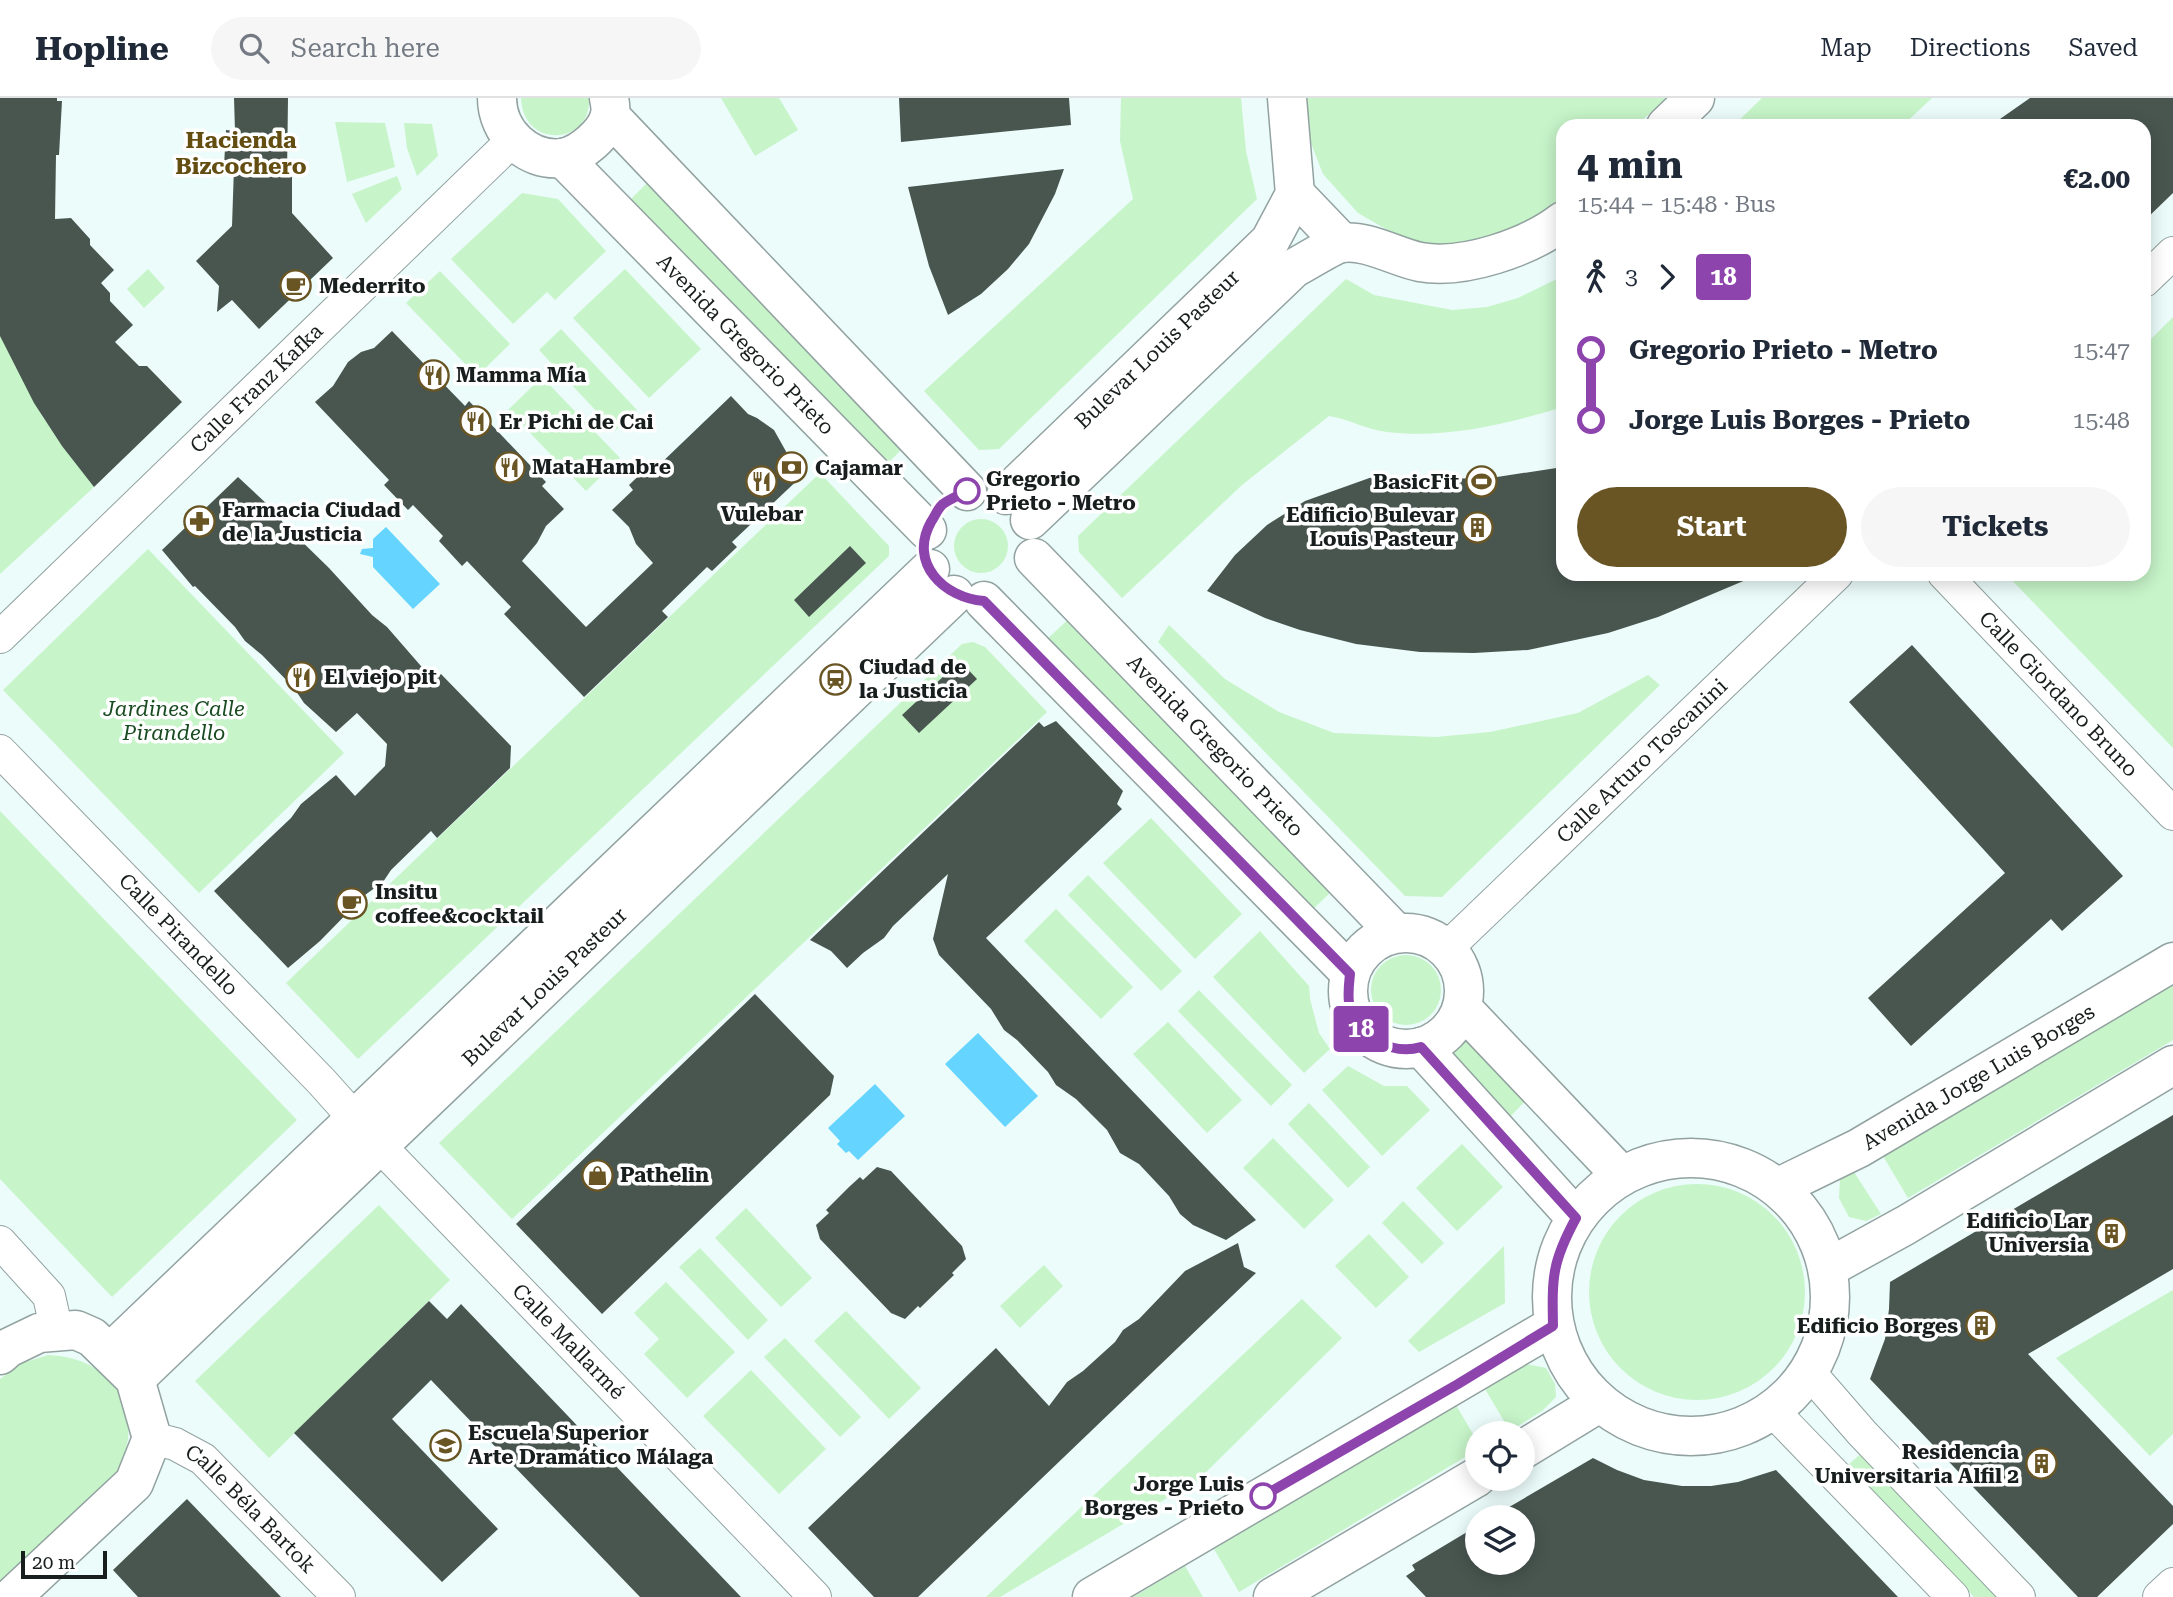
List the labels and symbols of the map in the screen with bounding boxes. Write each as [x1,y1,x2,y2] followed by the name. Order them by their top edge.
[175,127,307,180] district label: Hacienda Bizcochero
[652,249,839,440] street label: Avenida Gregorio Prieto
[1070,265,1245,434] street label: Bulevar Louis Pasteur
[279,269,313,303] cafe icon: Mederrito
[319,274,426,298] place label: Mederrito
[185,319,328,458] street label: Calle Franz Kafka
[416,358,450,392] restaurant icon: Mamma Mía
[456,363,587,387] place label: Mamma Mía
[459,405,493,439] restaurant icon: Er Pichi de Cai
[499,410,653,434] place label: Er Pichi de Cai
[492,450,526,484] restaurant icon: MataHambre
[775,451,809,485] bank icon: Cajamar
[532,455,671,479] place label: MataHambre
[815,456,904,480] place label: Cajamar
[745,465,779,499] restaurant icon: Vulebar
[1465,465,1499,499] sports icon: BasicFit
[986,467,1136,515] place label: Gregorio Prieto - Metro
[1373,470,1459,494] place label: BasicFit
[954,478,980,504] marker: Gregorio Prieto - Metro
[222,498,401,546] place label: Farmacia Ciudad de la Justicia
[720,502,804,526] place label: Vulebar
[1286,503,1455,551] place label: Edificio Bulevar Louis Pasteur
[182,505,216,539] pharmacy icon: Farmacia Ciudad de la Justicia
[1461,510,1495,544] building icon: Edificio Bulevar Louis Pasteur
[1974,606,2143,782] street label: Calle Giordano Bruno
[1122,650,1308,842] street label: Avenida Gregorio Prieto
[859,655,968,703] place label: Ciudad de la Justicia
[284,660,318,694] restaurant icon: El viejo pit
[819,662,853,696] station icon: Ciudad de la Justicia
[324,665,437,689] place label: El viejo pit
[1552,674,1732,848] street label: Calle Arturo Toscanini
[102,697,245,745] park label: Jardines Calle Pirandello
[114,869,243,1000] street label: Calle Pirandello
[375,880,544,928] place label: Insitu coffee&cocktail
[335,887,369,921] cafe icon: Insitu coffee&cocktail
[457,903,632,1071] street label: Bulevar Louis Pasteur
[1858,999,2099,1155] street label: Avenida Jorge Luis Borges
[1330,1006,1392,1052] line badge: 18
[580,1158,614,1192] shop icon: Pathelin
[620,1163,709,1187] place label: Pathelin
[1966,1209,2090,1257] place label: Edificio Lar Universia
[2095,1216,2129,1250] building icon: Edificio Lar Universia
[507,1279,630,1404] street label: Calle Mallarmé
[1964,1309,1998,1343] building icon: Edificio Borges
[1797,1314,1958,1338] place label: Edificio Borges
[468,1421,714,1469] place label: Escuela Superior Arte Dramático Málaga
[428,1428,462,1462] school or university icon: Escuela Superior Arte Dramático Málaga
[181,1440,320,1578] street label: Calle Béla Bartok
[1815,1440,2020,1488] place label: Residencia Universitaria Alfil 2
[2025,1447,2059,1481] building icon: Residencia Universitaria Alfil 2
[1084,1472,1244,1520] place label: Jorge Luis Borges - Prieto
[1250,1483,1276,1509] marker: Jorge Luis Borges - Prieto
[21,1548,107,1580] scale bar

